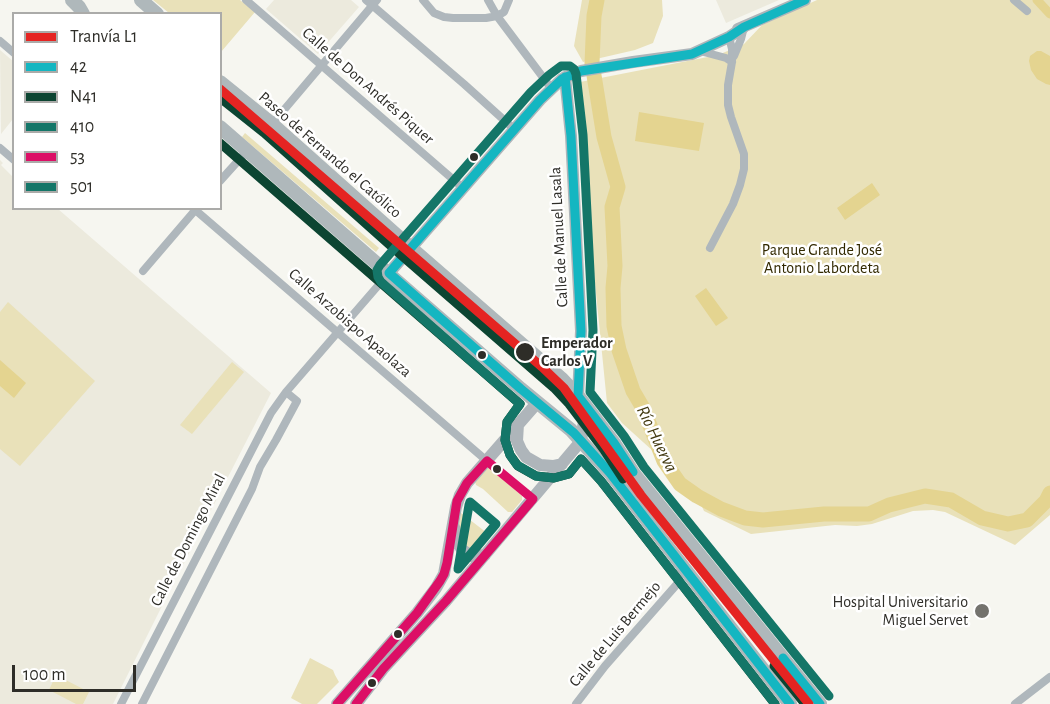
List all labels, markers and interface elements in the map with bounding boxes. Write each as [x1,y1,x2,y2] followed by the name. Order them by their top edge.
[12,12,222,210] legend
[298,23,438,149] street label: Calle de Don Andrés Piquer
[70,28,137,46] text: Tranvía L1
[70,58,87,76] text: 42
[70,88,97,106] text: N41
[255,88,405,222] street label: Paseo de Fernando el Católico
[70,118,94,136] text: 410
[70,148,85,166] text: 53
[468,151,480,163] unlabelled marker
[546,166,572,308] street label: Calle de Manuel Lasala
[70,178,93,196] text: 501
[762,240,882,278] park label: Parque Grande José Antonio Labordeta
[285,264,415,382] street label: Calle Arzobispo Apaolaza
[541,333,613,371] place label: Emperador Carlos V
[514,341,536,363] marker: Emperador Carlos V
[476,349,488,361] unlabelled marker
[632,402,682,476] water label: Río Huerva
[491,463,503,475] unlabelled marker
[146,471,230,609] street label: Calle de Domingo Miral
[565,577,665,691] street label: Calle de Luis Bermejo
[833,592,968,630] place label: Hospital Universitario Miguel Servet
[973,602,991,620] marker: Hospital Universitario Miguel Servet
[392,628,404,640] unlabelled marker
[15,653,140,691] scale bar
[23,666,66,684] text: 100 m
[366,677,378,689] unlabelled marker

